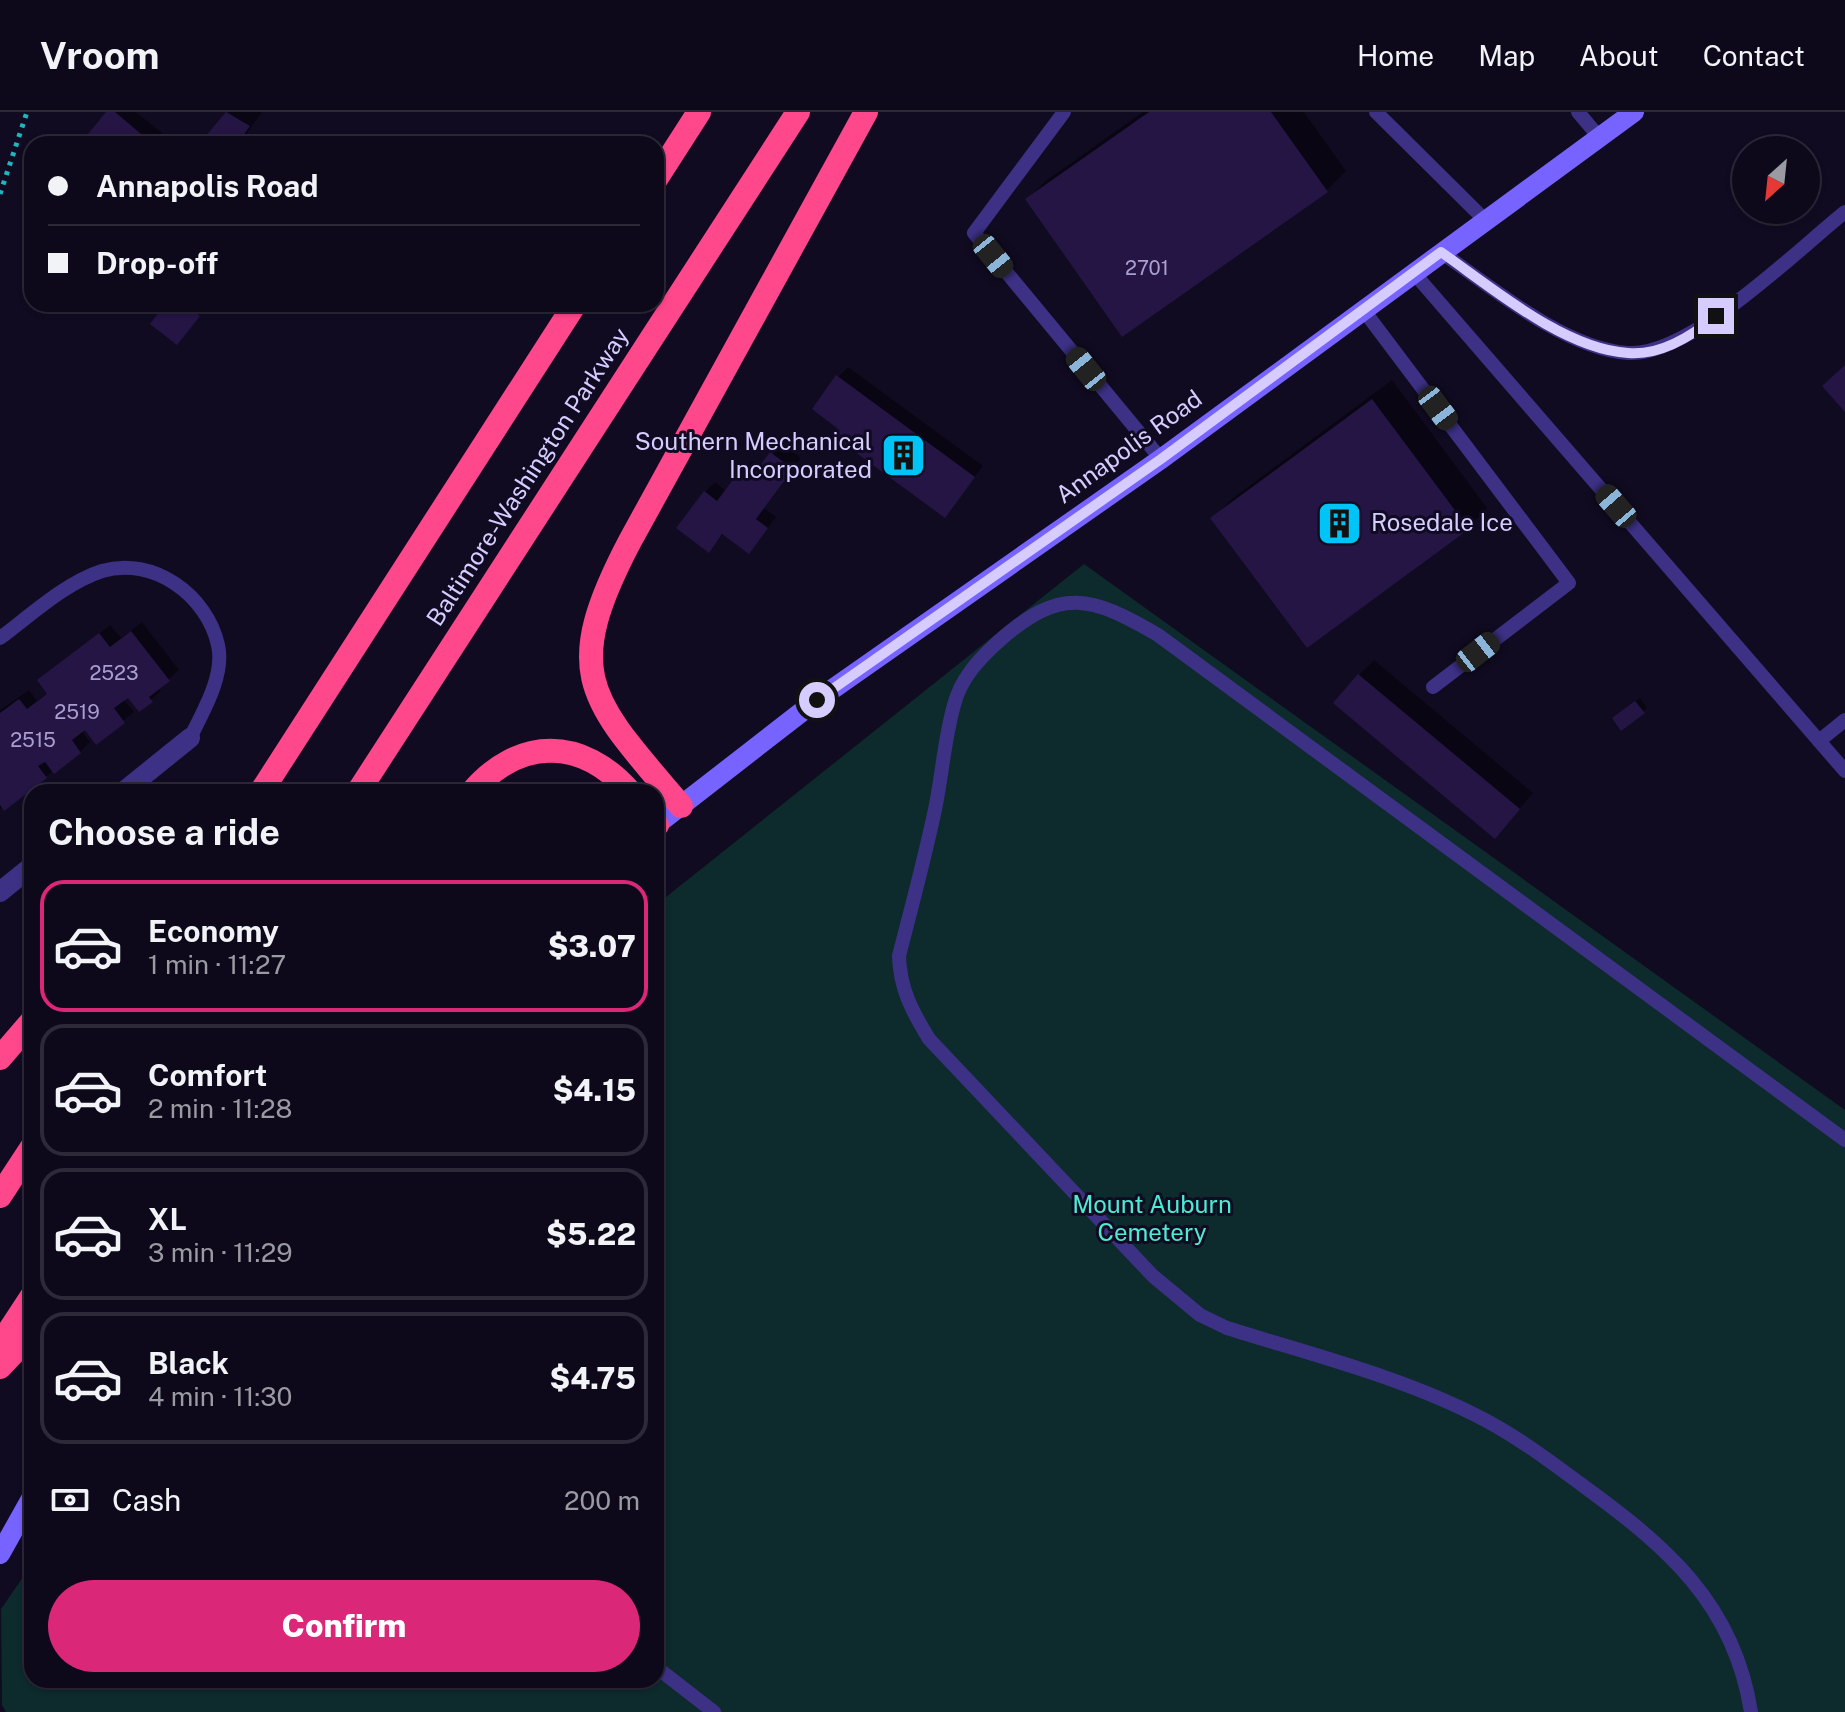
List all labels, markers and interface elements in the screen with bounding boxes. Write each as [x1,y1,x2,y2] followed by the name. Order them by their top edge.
[40,33,160,78] text: Vroom
[1357,39,1434,72] text: Home
[1478,39,1535,72] text: Map
[1579,39,1659,72] text: About
[1703,39,1805,72] text: Contact
[1732,136,1820,224] north arrow
[1732,136,1820,224] map controls
[96,168,319,204] text: Annapolis Road
[969,230,1017,282] car
[96,245,218,281] text: Drop-off
[1125,256,1169,280] house number: 2701
[1698,298,1734,334] route end
[420,322,634,631] street label: Baltimore-Washington Parkway
[1062,343,1110,395] car
[1414,382,1462,434] car
[1050,384,1207,509] street label: Annapolis Road
[635,427,872,483] place label: Southern Mechanical Incorporated
[879,432,927,480] building icon: Southern Mechanical Incorporated
[1591,480,1641,532] car
[1316,499,1364,547] building icon: Rosedale Ice
[1371,508,1513,536] place label: Rosedale Ice
[1452,628,1504,676] car
[89,661,139,685] house number: 2523
[799,682,835,718] route start
[54,700,100,724] house number: 2519
[10,728,56,752] house number: 2515
[48,811,280,853] text: Choose a ride
[52,910,124,982] icon: car
[148,913,279,949] text: Economy
[548,928,636,964] text: $3.07
[148,949,286,980] text: 1 min · 11:27
[52,1054,124,1126] icon: car
[148,1057,267,1093] text: Comfort
[553,1072,636,1108] text: $4.15
[148,1093,292,1124] text: 2 min · 11:28
[1072,1190,1232,1246] park label: Mount Auburn Cemetery
[52,1198,124,1270] icon: car
[148,1201,187,1237] text: XL
[546,1216,636,1252] text: $5.22
[148,1237,293,1268] text: 3 min · 11:29
[52,1342,124,1414] icon: car
[148,1345,229,1381] text: Black
[550,1360,636,1396] text: $4.75
[148,1381,292,1412] text: 4 min · 11:30
[48,1478,92,1522] icon: cash
[112,1482,181,1518] text: Cash
[564,1485,640,1516] text: 200 m
[48,1580,640,1672] button: Confirm

